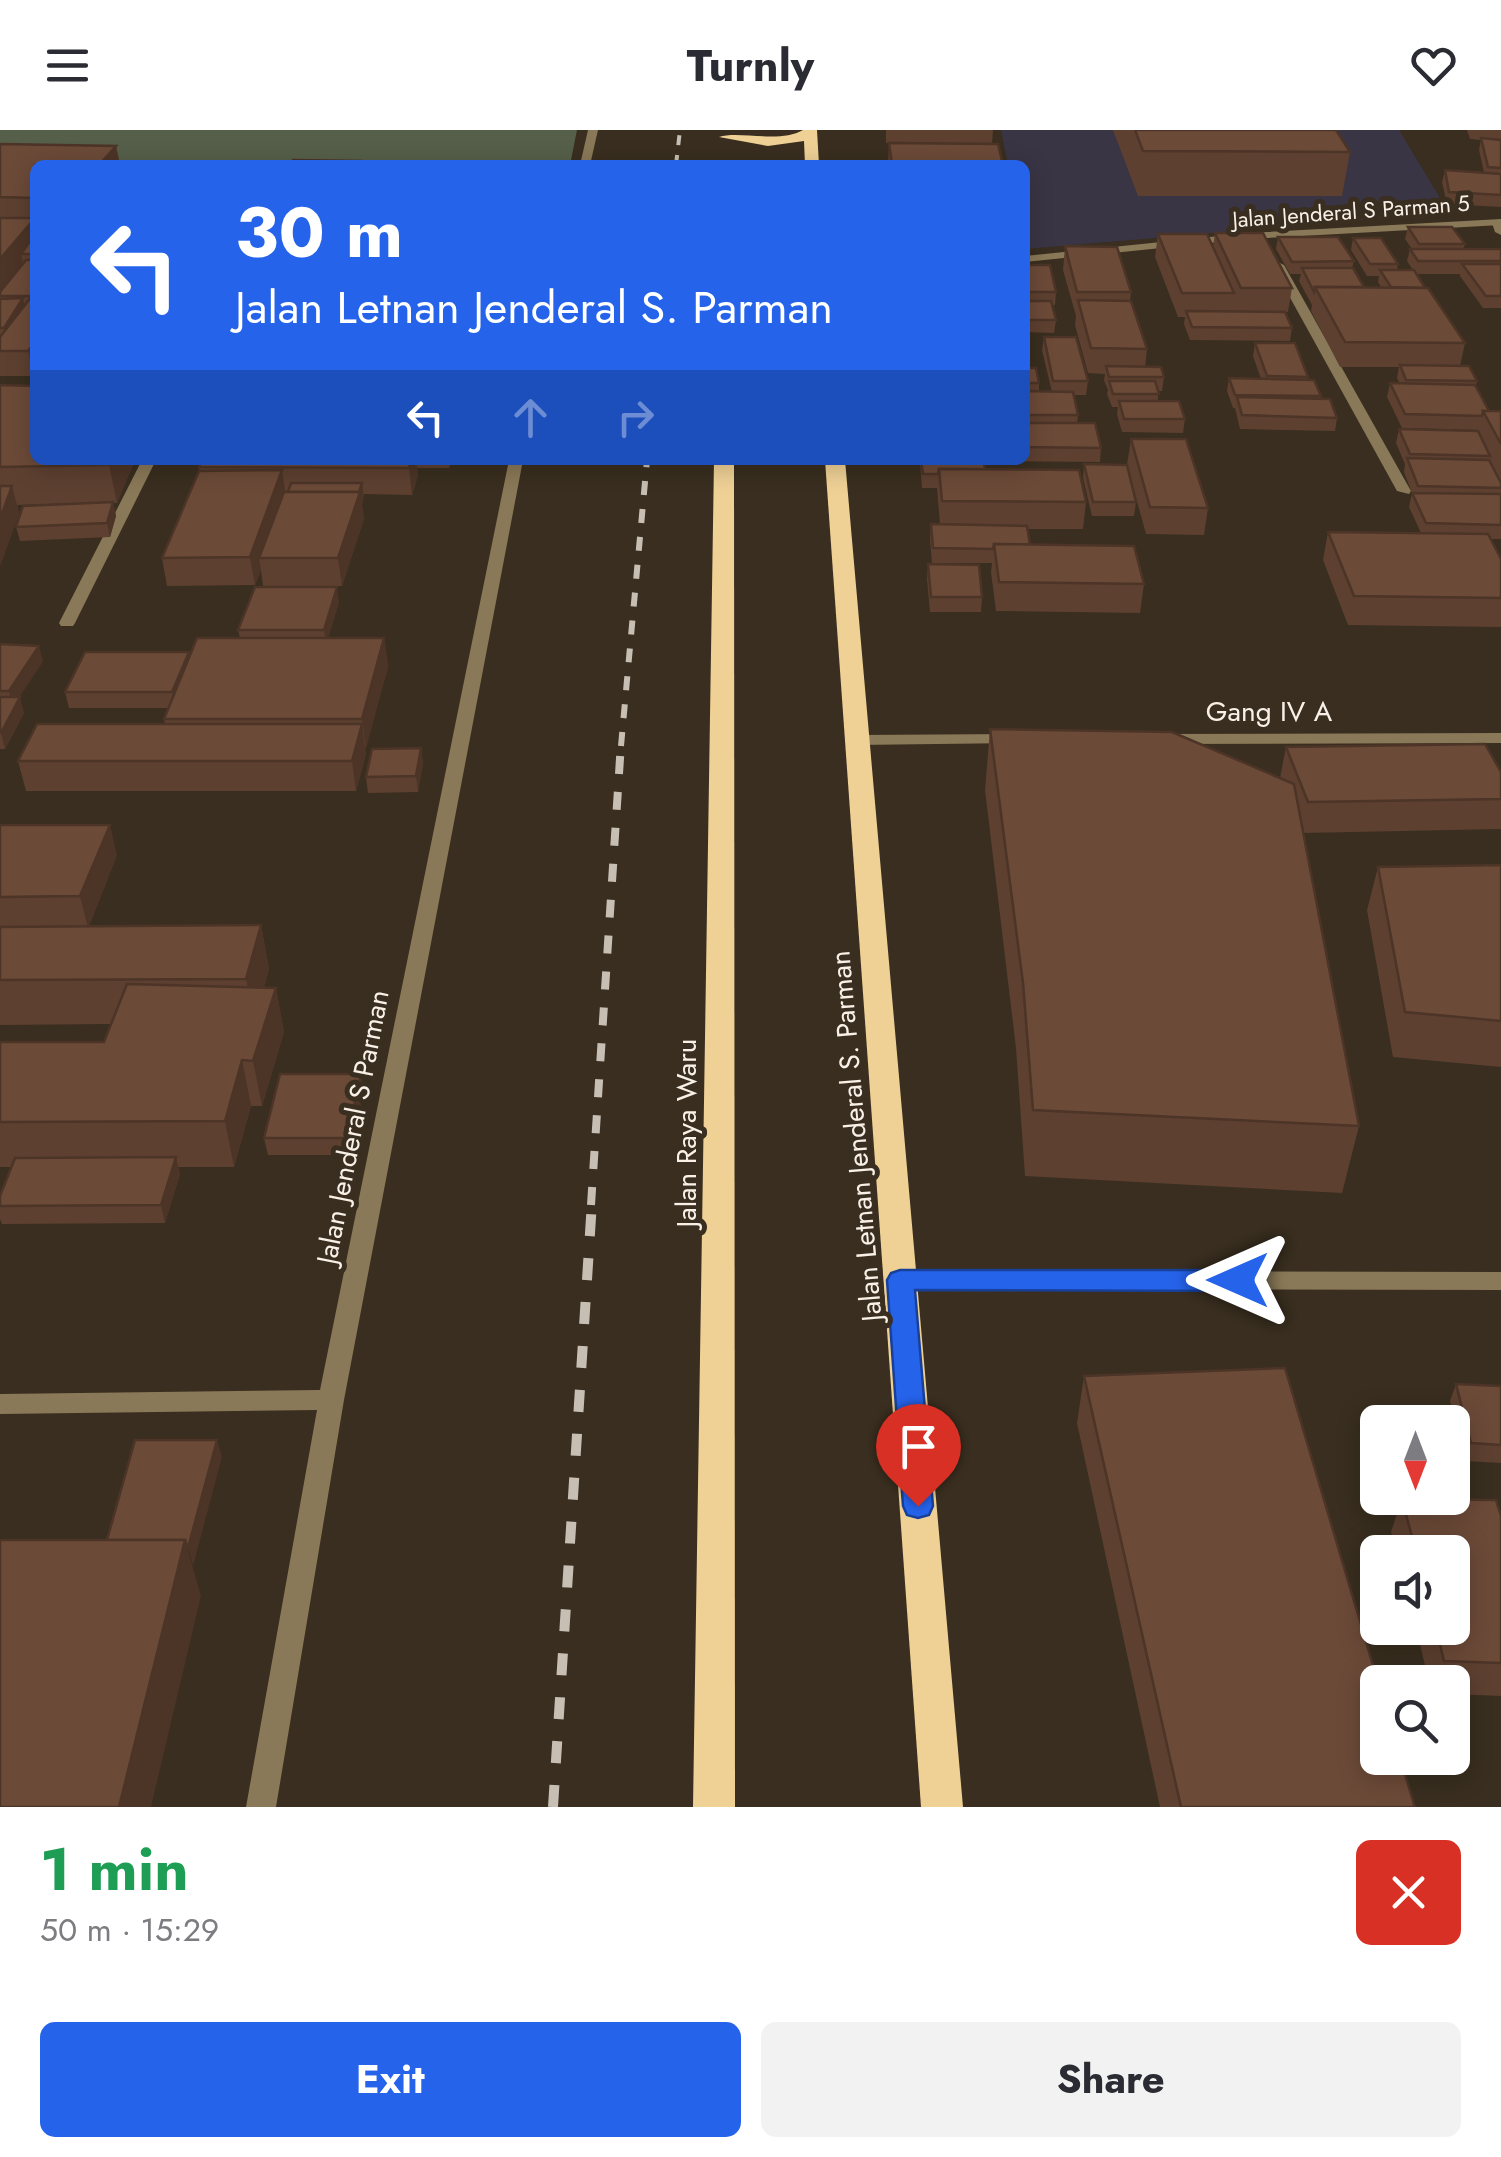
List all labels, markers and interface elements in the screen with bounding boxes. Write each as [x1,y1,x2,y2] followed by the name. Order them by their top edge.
[687,33,814,98] text: Turnly
[40,38,95,93] icon: menu
[1406,38,1461,93] icon: heart
[235,182,403,283] text: 30 m
[1228,187,1471,235] street label: Jalan Jenderal S Parman 5
[70,200,200,330] icon: left
[235,275,833,340] text: Jalan Letnan Jenderal S. Parman
[398,390,453,445] icon: left
[503,390,558,445] icon: ahead
[608,390,663,445] icon: right
[1206,691,1333,732] street label: Gang IV A
[819,949,893,1327] street label: Jalan Letnan Jenderal S. Parman
[306,986,400,1272] street label: Jalan Jenderal S Parman
[666,1038,707,1232] street label: Jalan Raya Waru
[1186,1228,1290,1332] position arrow
[876,1404,961,1507] pin
[1360,1405,1470,1515] north arrow
[1360,1405,1470,1775] map controls
[891,1419,946,1474] icon: arrive
[1360,1535,1470,1645] button: sound
[1360,1665,1470,1775] button: search
[40,1826,189,1913] text: 1 min
[1356,1840,1461,1945] button: close
[40,1907,219,1953] text: 50 m · 15:29
[40,2022,741,2137] button: Exit
[761,2022,1461,2137] button: Share

